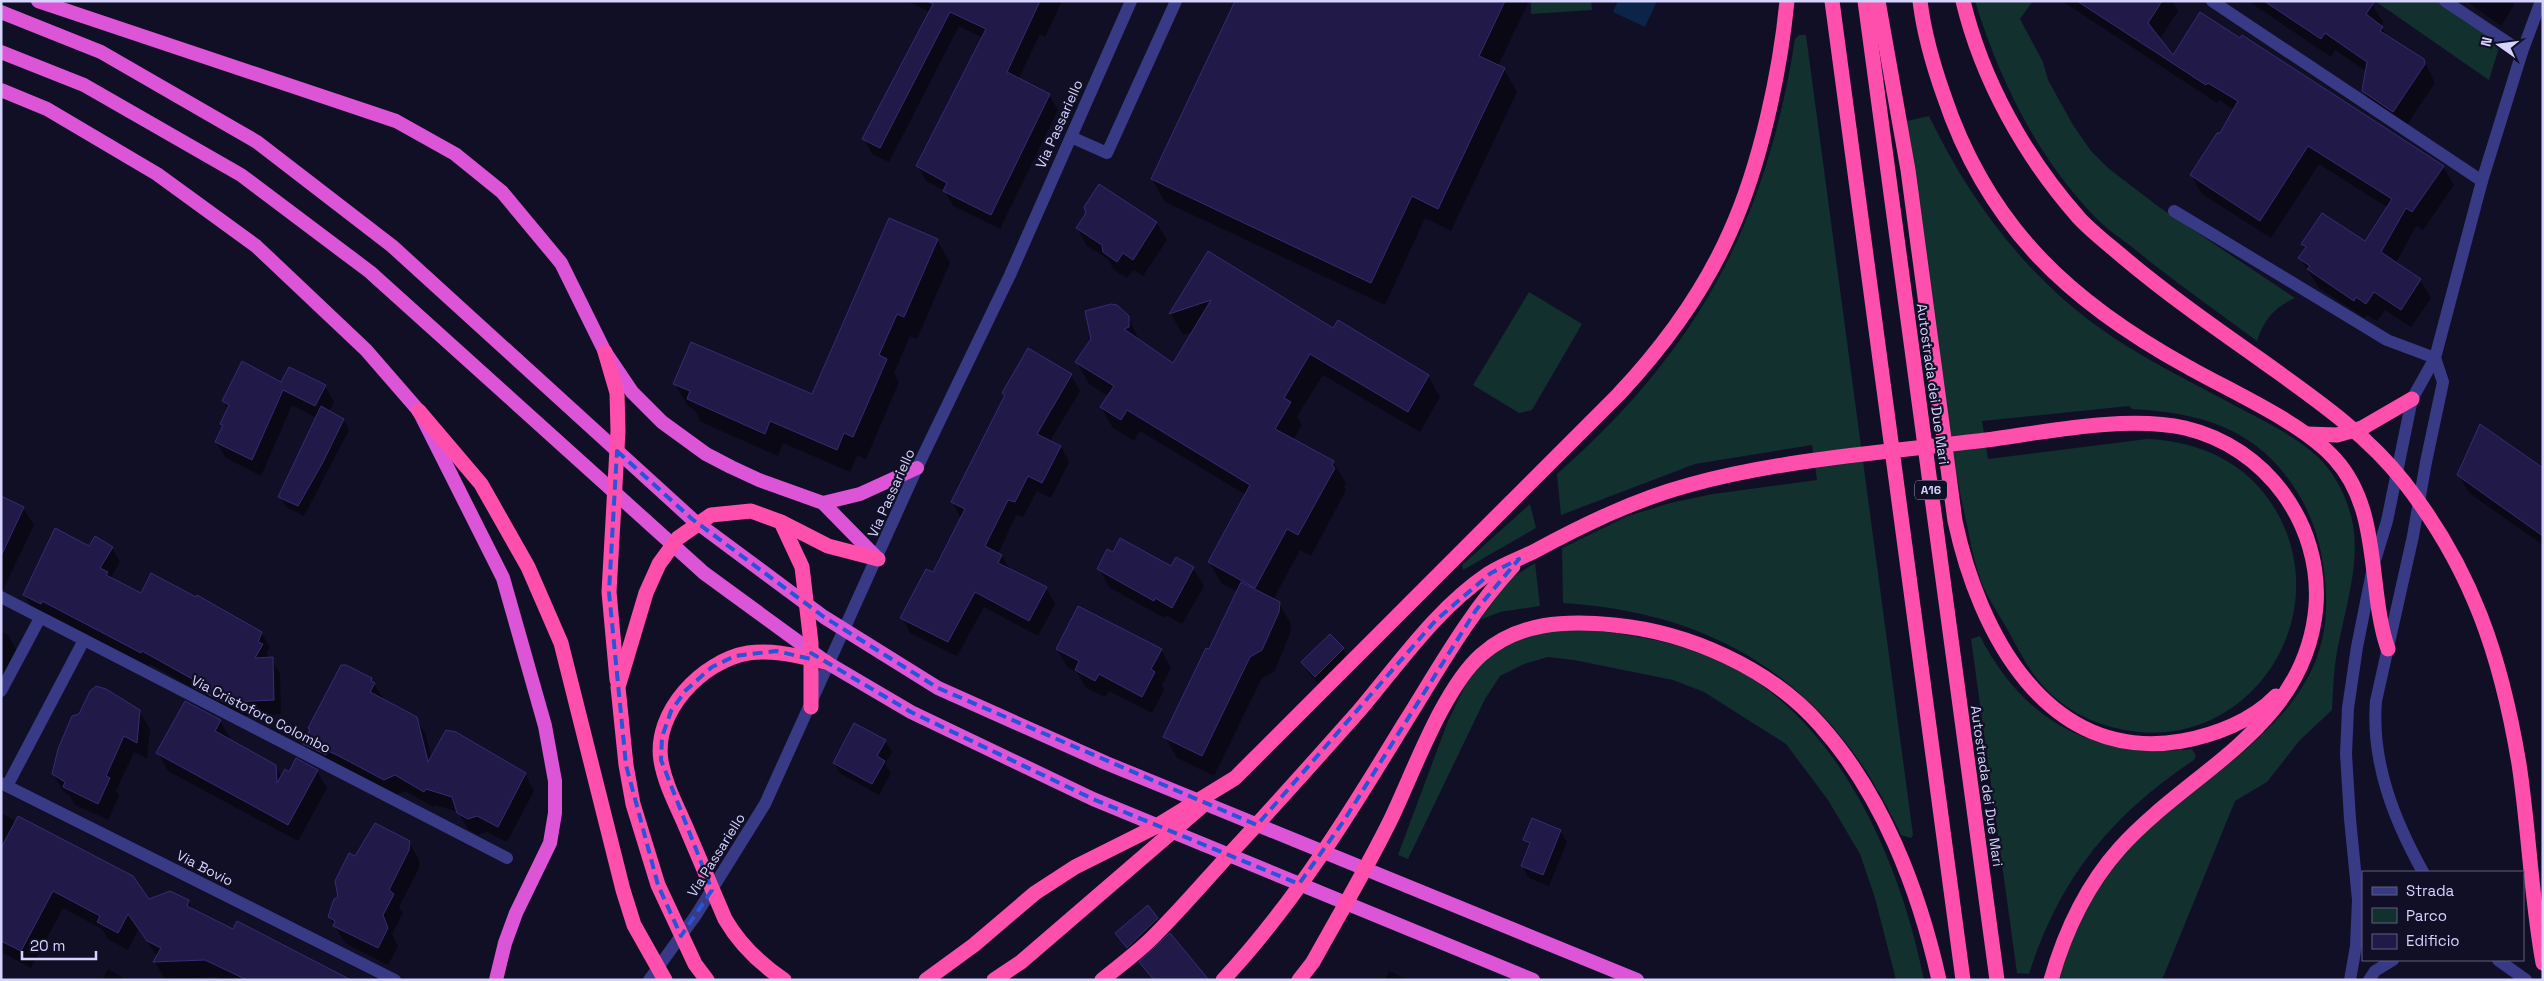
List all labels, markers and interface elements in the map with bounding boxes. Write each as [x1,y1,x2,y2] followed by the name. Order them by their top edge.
[2474,20,2524,70] north arrow
[2477,35,2496,49] text: N
[1031,77,1087,171] street label: Via Passariello
[1913,302,1953,466] street label: Autostrada dei Due Mari
[863,446,919,540] street label: Via Passariello
[1915,480,1947,500] road number: A16
[188,671,334,757] street label: Via Cristoforo Colombo
[1967,704,2007,868] street label: Autostrada dei Due Mari
[683,810,749,900] street label: Via Passariello
[174,846,236,890] street label: Via Bovio
[2362,871,2524,961] legend
[2406,881,2455,900] text: Strada
[2406,906,2447,925] text: Parco
[22,928,96,960] scale bar
[2406,931,2460,950] text: Edificio
[30,936,65,955] text: 20 m

